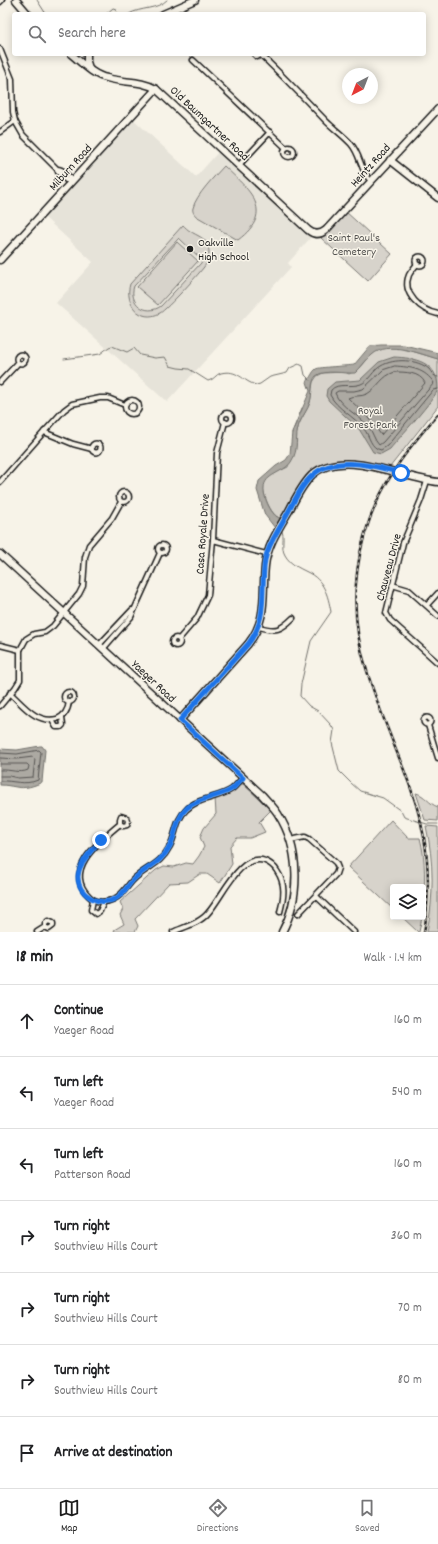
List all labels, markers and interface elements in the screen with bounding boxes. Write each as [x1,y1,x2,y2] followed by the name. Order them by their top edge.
[12,12,426,56] search box
[26,23,48,45] icon: search
[58,23,126,45] text: Search here
[342,68,378,104] north arrow
[165,83,252,165] street label: Old Baumgartner Road
[347,140,395,192] street label: Heintz Road
[46,141,97,195] street label: Milburn Road
[328,230,380,261] park label: Saint Paul's Cemetery
[198,235,249,266] place label: Oakville High School
[185,244,195,254] marker: Oakville High School
[343,403,397,434] park label: Royal Forest Park
[392,464,410,482] route start
[192,493,215,575] street label: Casa Royale Drive
[372,532,407,603] street label: Chauveau Drive
[127,657,179,707] street label: Yaeger Road
[92,831,110,849] route end
[390,884,426,920] map controls
[390,884,426,920] button: layers
[16,946,53,970] text: 18 min
[363,949,422,968] text: Walk · 1.4 km
[54,1000,103,1022] text: Continue
[16,1010,38,1032] icon: ahead
[394,1011,422,1030] text: 160 m
[54,1022,114,1041] text: Yaeger Road
[54,1072,103,1094] text: Turn left
[16,1082,38,1104] icon: left
[392,1083,422,1102] text: 540 m
[54,1094,114,1113] text: Yaeger Road
[54,1144,103,1166] text: Turn left
[16,1154,38,1176] icon: left
[394,1155,422,1174] text: 160 m
[54,1166,131,1185] text: Patterson Road
[54,1216,110,1238] text: Turn right
[16,1226,38,1248] icon: right
[391,1227,422,1246] text: 360 m
[54,1238,158,1257] text: Southview Hills Court
[54,1288,110,1310] text: Turn right
[16,1298,38,1320] icon: right
[398,1299,422,1318] text: 70 m
[54,1310,158,1329] text: Southview Hills Court
[54,1360,110,1382] text: Turn right
[16,1370,38,1392] icon: right
[398,1371,422,1390] text: 80 m
[54,1382,158,1401] text: Southview Hills Court
[16,1442,38,1464] icon: arrive
[54,1442,172,1464] text: Arrive at destination
[58,1497,80,1537] tab: Map
[197,1497,239,1537] tab: Directions
[355,1497,380,1537] tab: Saved

